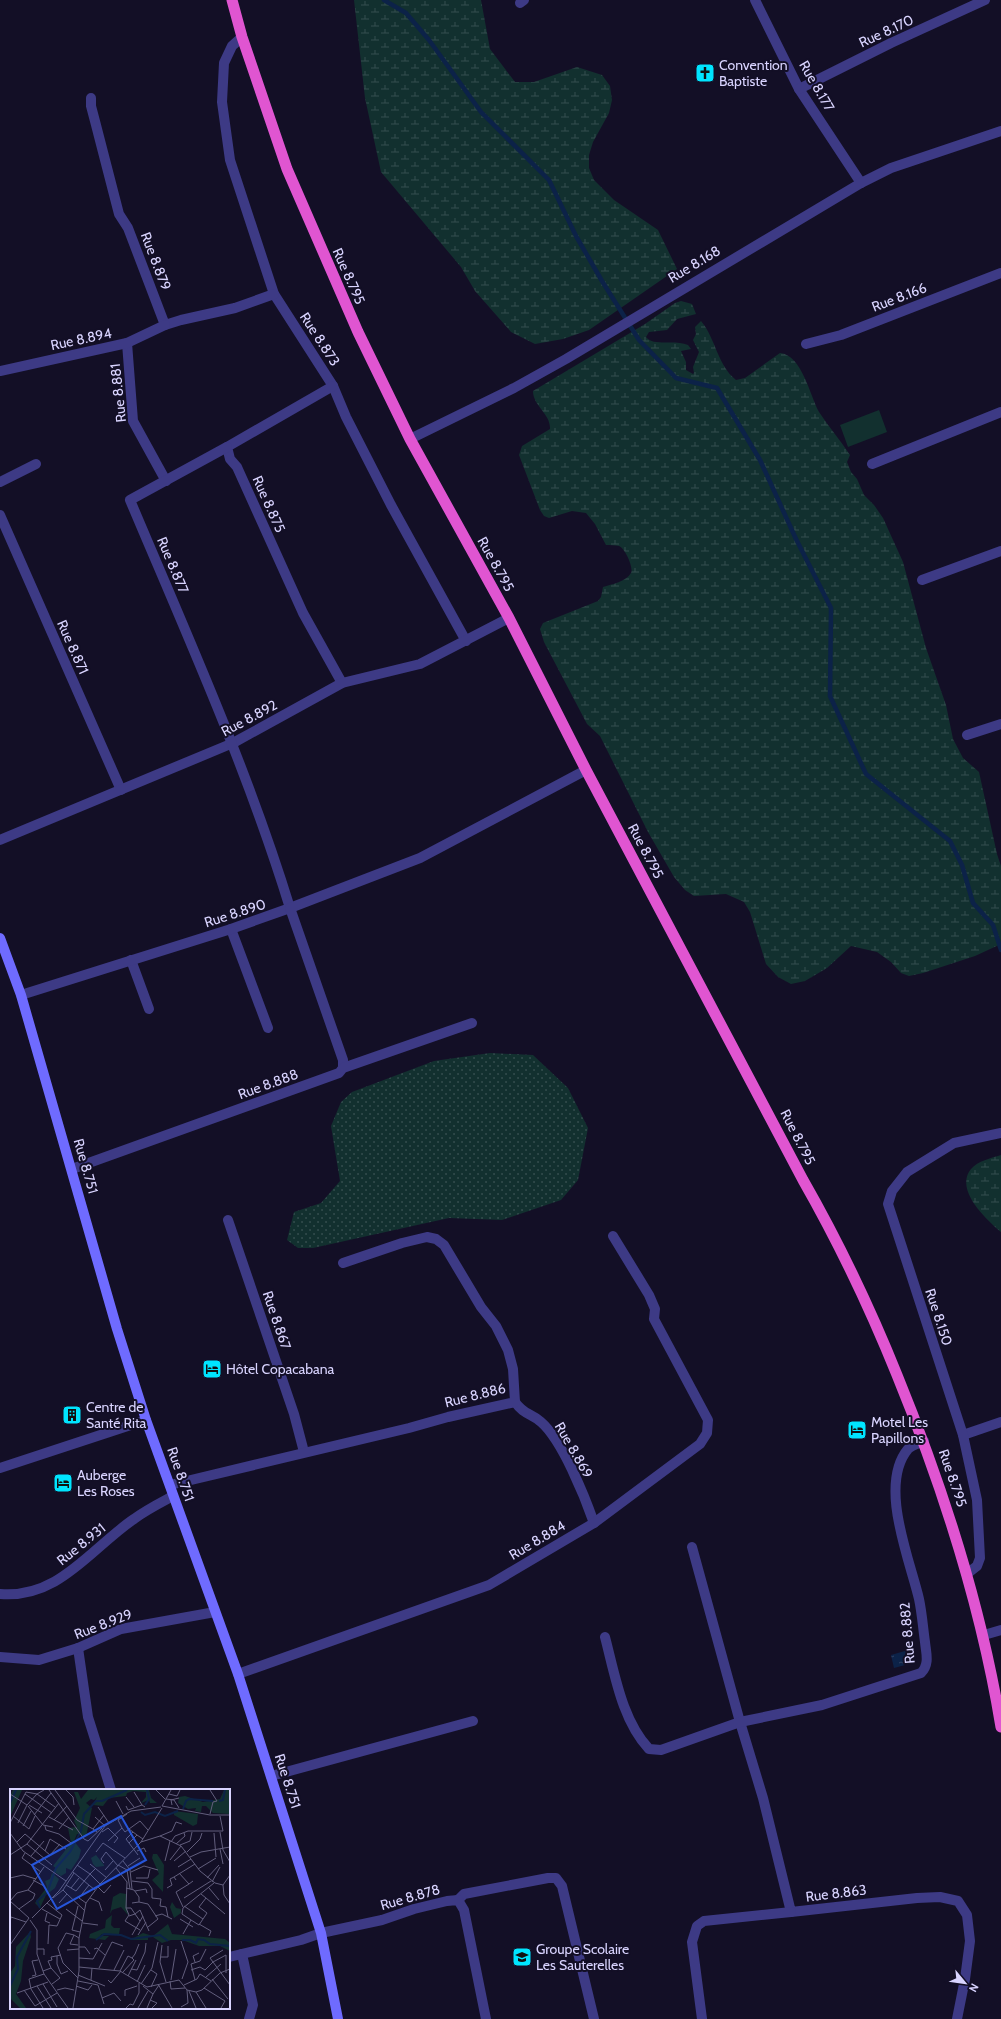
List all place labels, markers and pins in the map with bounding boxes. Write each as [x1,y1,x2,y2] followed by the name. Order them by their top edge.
[719,56,788,90] place label: Convention Baptiste
[694,62,716,84] church icon: Convention Baptiste
[201,1358,223,1380] hotel icon: Hôtel Copacabana
[226,1360,335,1378] place label: Hôtel Copacabana
[86,1398,147,1432] place label: Centre de Santé Rita
[61,1404,83,1426] building icon: Centre de Santé Rita
[871,1413,928,1447] place label: Motel Les Papillons
[846,1419,868,1441] hotel icon: Motel Les Papillons
[77,1466,135,1500] place label: Auberge Les Roses
[52,1472,74,1494] hotel icon: Auberge Les Roses
[536,1940,629,1974] place label: Groupe Scolaire Les Sauterelles
[511,1946,533,1968] school or university icon: Groupe Scolaire Les Sauterelles

